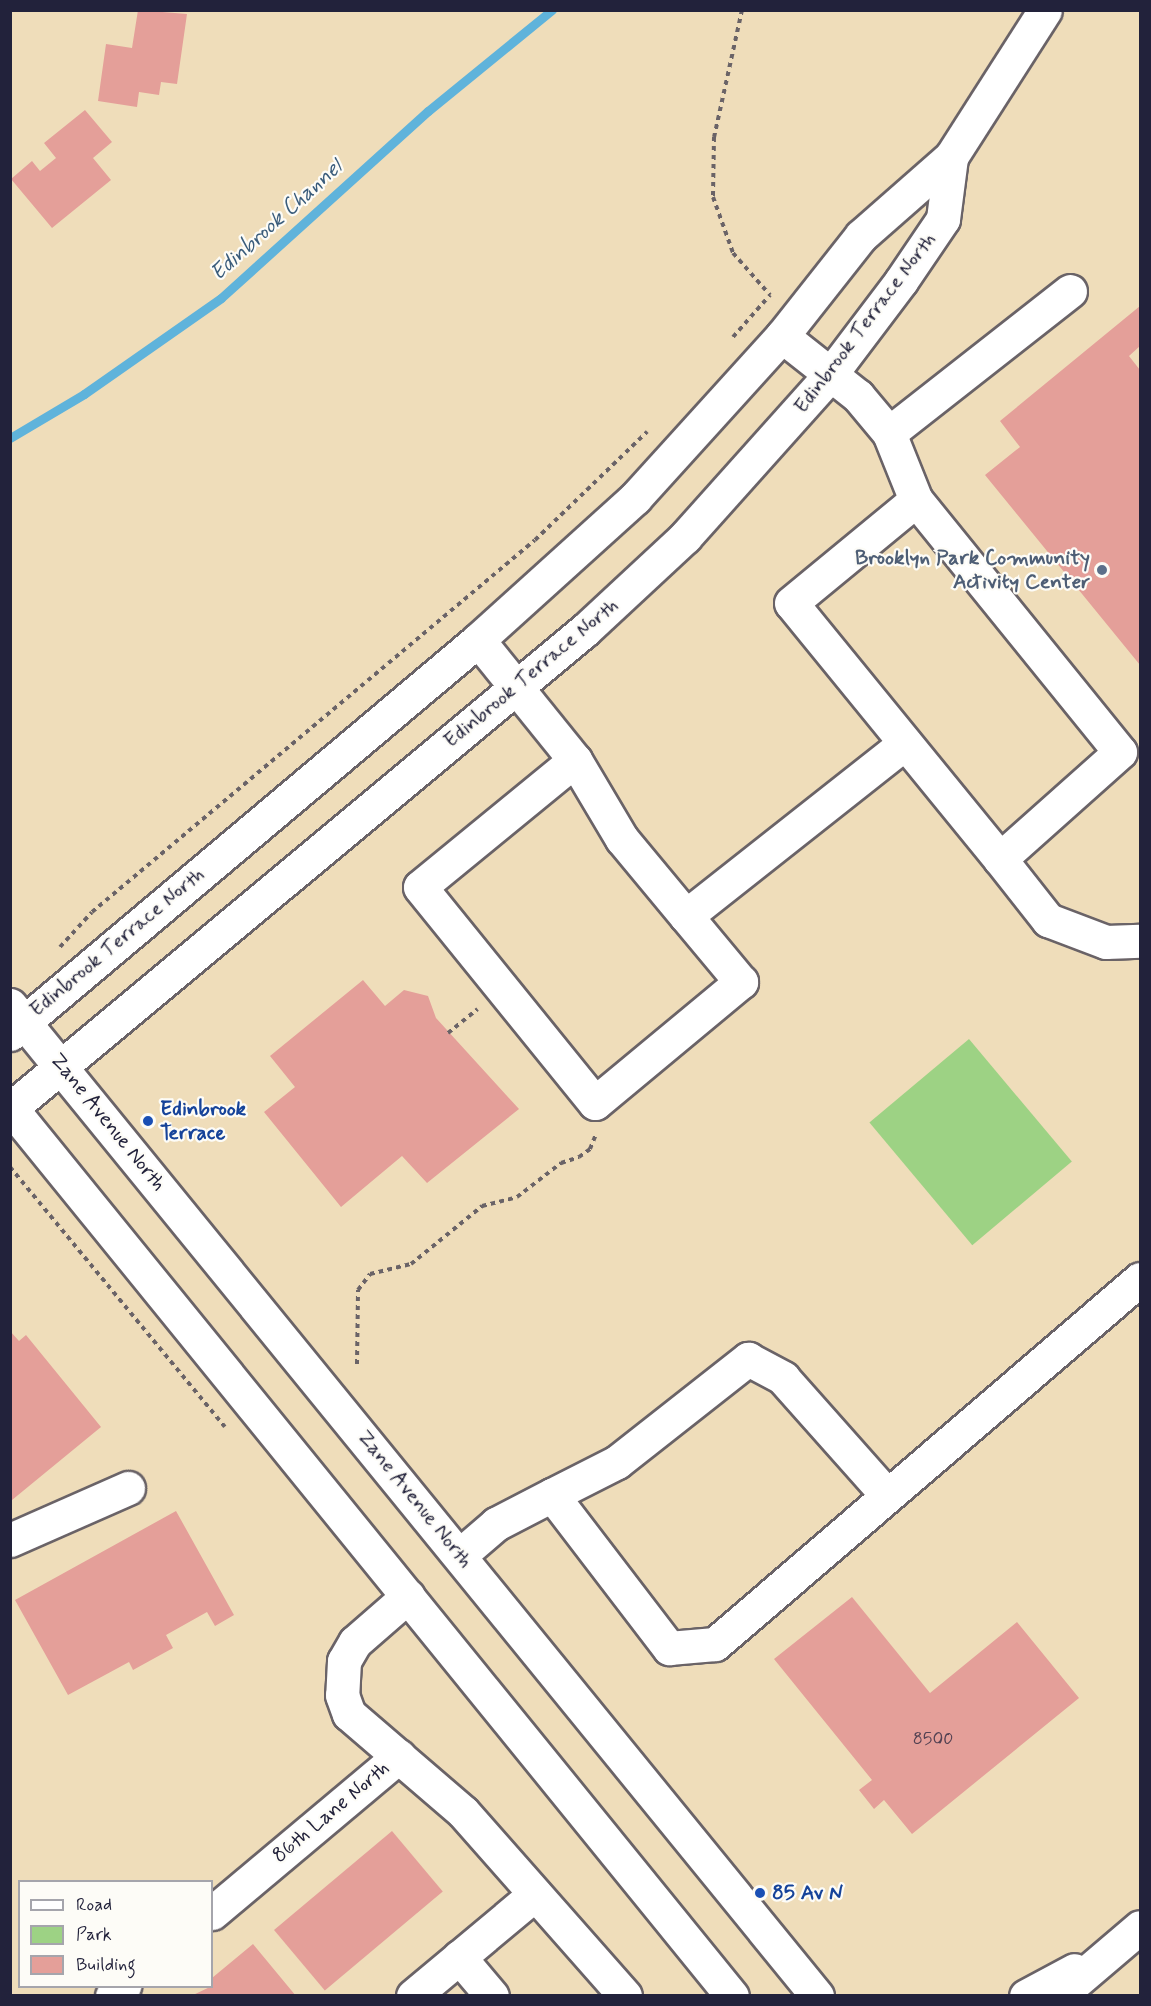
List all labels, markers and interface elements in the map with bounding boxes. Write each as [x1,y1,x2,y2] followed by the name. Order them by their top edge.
[202,152,352,290] water label: Edinbrook Channel
[791,231,939,415] street label: Edinbrook Terrace North
[855,545,1090,595] place label: Brooklyn Park Community Activity Center
[1095,563,1109,577] marker: Brooklyn Park Community Activity Center
[442,595,620,751] street label: Edinbrook Terrace North
[28,864,206,1020] street label: Edinbrook Terrace North
[44,1047,172,1197] street label: Zane Avenue North
[160,1096,246,1146] place label: Edinbrook Terrace
[141,1114,155,1128] marker: Edinbrook Terrace
[351,1424,479,1574] street label: Zane Avenue North
[913,1728,953,1750] house number: 8500
[267,1755,395,1869] street label: 86th Lane North
[18,1880,213,1988] legend
[772,1880,843,1906] place label: 85 Av N
[753,1886,767,1900] marker: 85 Av N
[76,1893,112,1917] text: Road
[76,1923,112,1947] text: Park
[76,1953,136,1977] text: Building

